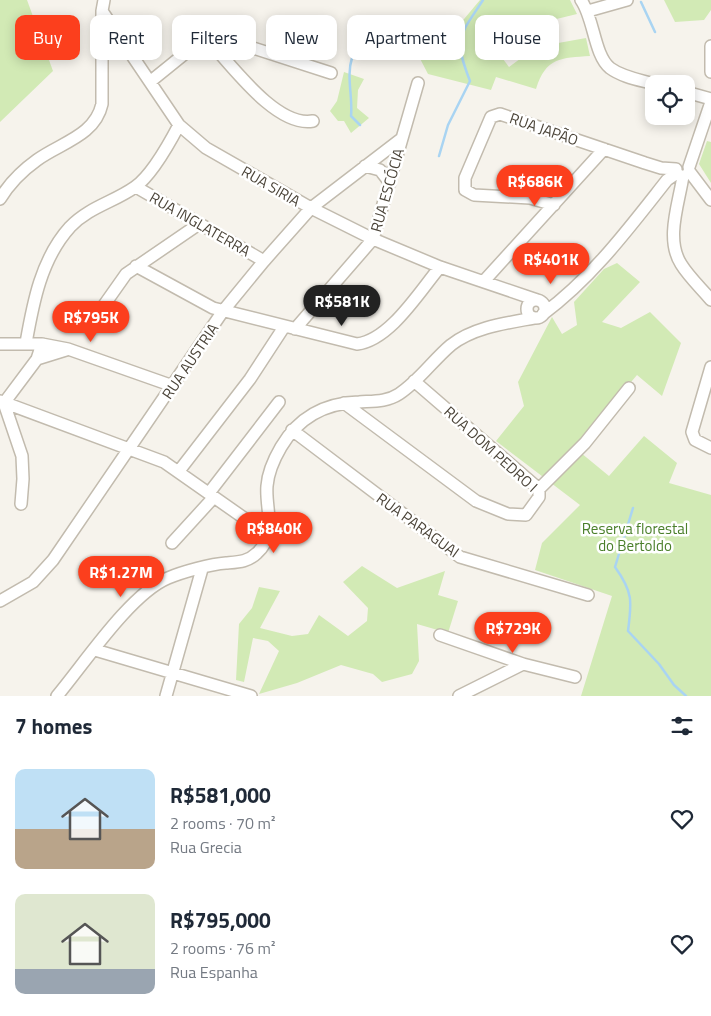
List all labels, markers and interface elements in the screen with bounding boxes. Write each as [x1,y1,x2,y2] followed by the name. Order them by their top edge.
[15,15,80,60] chip: Buy
[90,15,162,60] chip: Rent
[172,15,256,60] chip: Filters
[266,15,337,60] chip: New
[347,15,465,60] chip: Apartment
[475,15,559,60] chip: House
[645,75,695,125] map controls
[645,75,695,125] button: locate
[506,107,582,152] street label: RUA JAPÃO
[364,145,410,235] street label: RUA ESCÓCIA
[237,160,305,212] street label: RUA SIRIA
[494,164,576,207] pin: R$686K
[507,169,563,193] text: R$686K
[145,186,255,262] street label: RUA INGLATERRA
[510,242,592,285] pin: R$401K
[523,247,579,271] text: R$401K
[301,284,383,327] pin: R$581K
[314,289,370,313] text: R$581K
[50,300,132,343] pin: R$795K
[63,305,119,329] text: R$795K
[156,318,224,404] street label: RUA AUSTRIA
[439,400,543,498] street label: RUA DOM PEDRO I
[372,487,464,563] street label: RUA PARAGUAI
[233,512,315,554] pin: R$840K
[246,516,302,540] text: R$840K
[582,517,688,557] park label: Reserva florestal do Bertoldo
[75,556,167,598] pin: R$1.27M
[89,560,153,584] text: R$1.27M
[472,612,554,654] pin: R$729K
[485,616,541,640] text: R$729K
[15,710,92,742] text: 7 homes
[668,712,696,740] icon: filters
[170,779,271,811] text: R$581,000
[55,789,115,849] icon: home
[668,805,696,833] icon: heart
[170,811,275,835] text: 2 rooms · 70 m²
[170,835,242,859] text: Rua Grecia
[170,904,271,936] text: R$795,000
[55,914,115,974] icon: home
[668,930,696,958] icon: heart
[170,936,275,960] text: 2 rooms · 76 m²
[170,960,258,984] text: Rua Espanha

